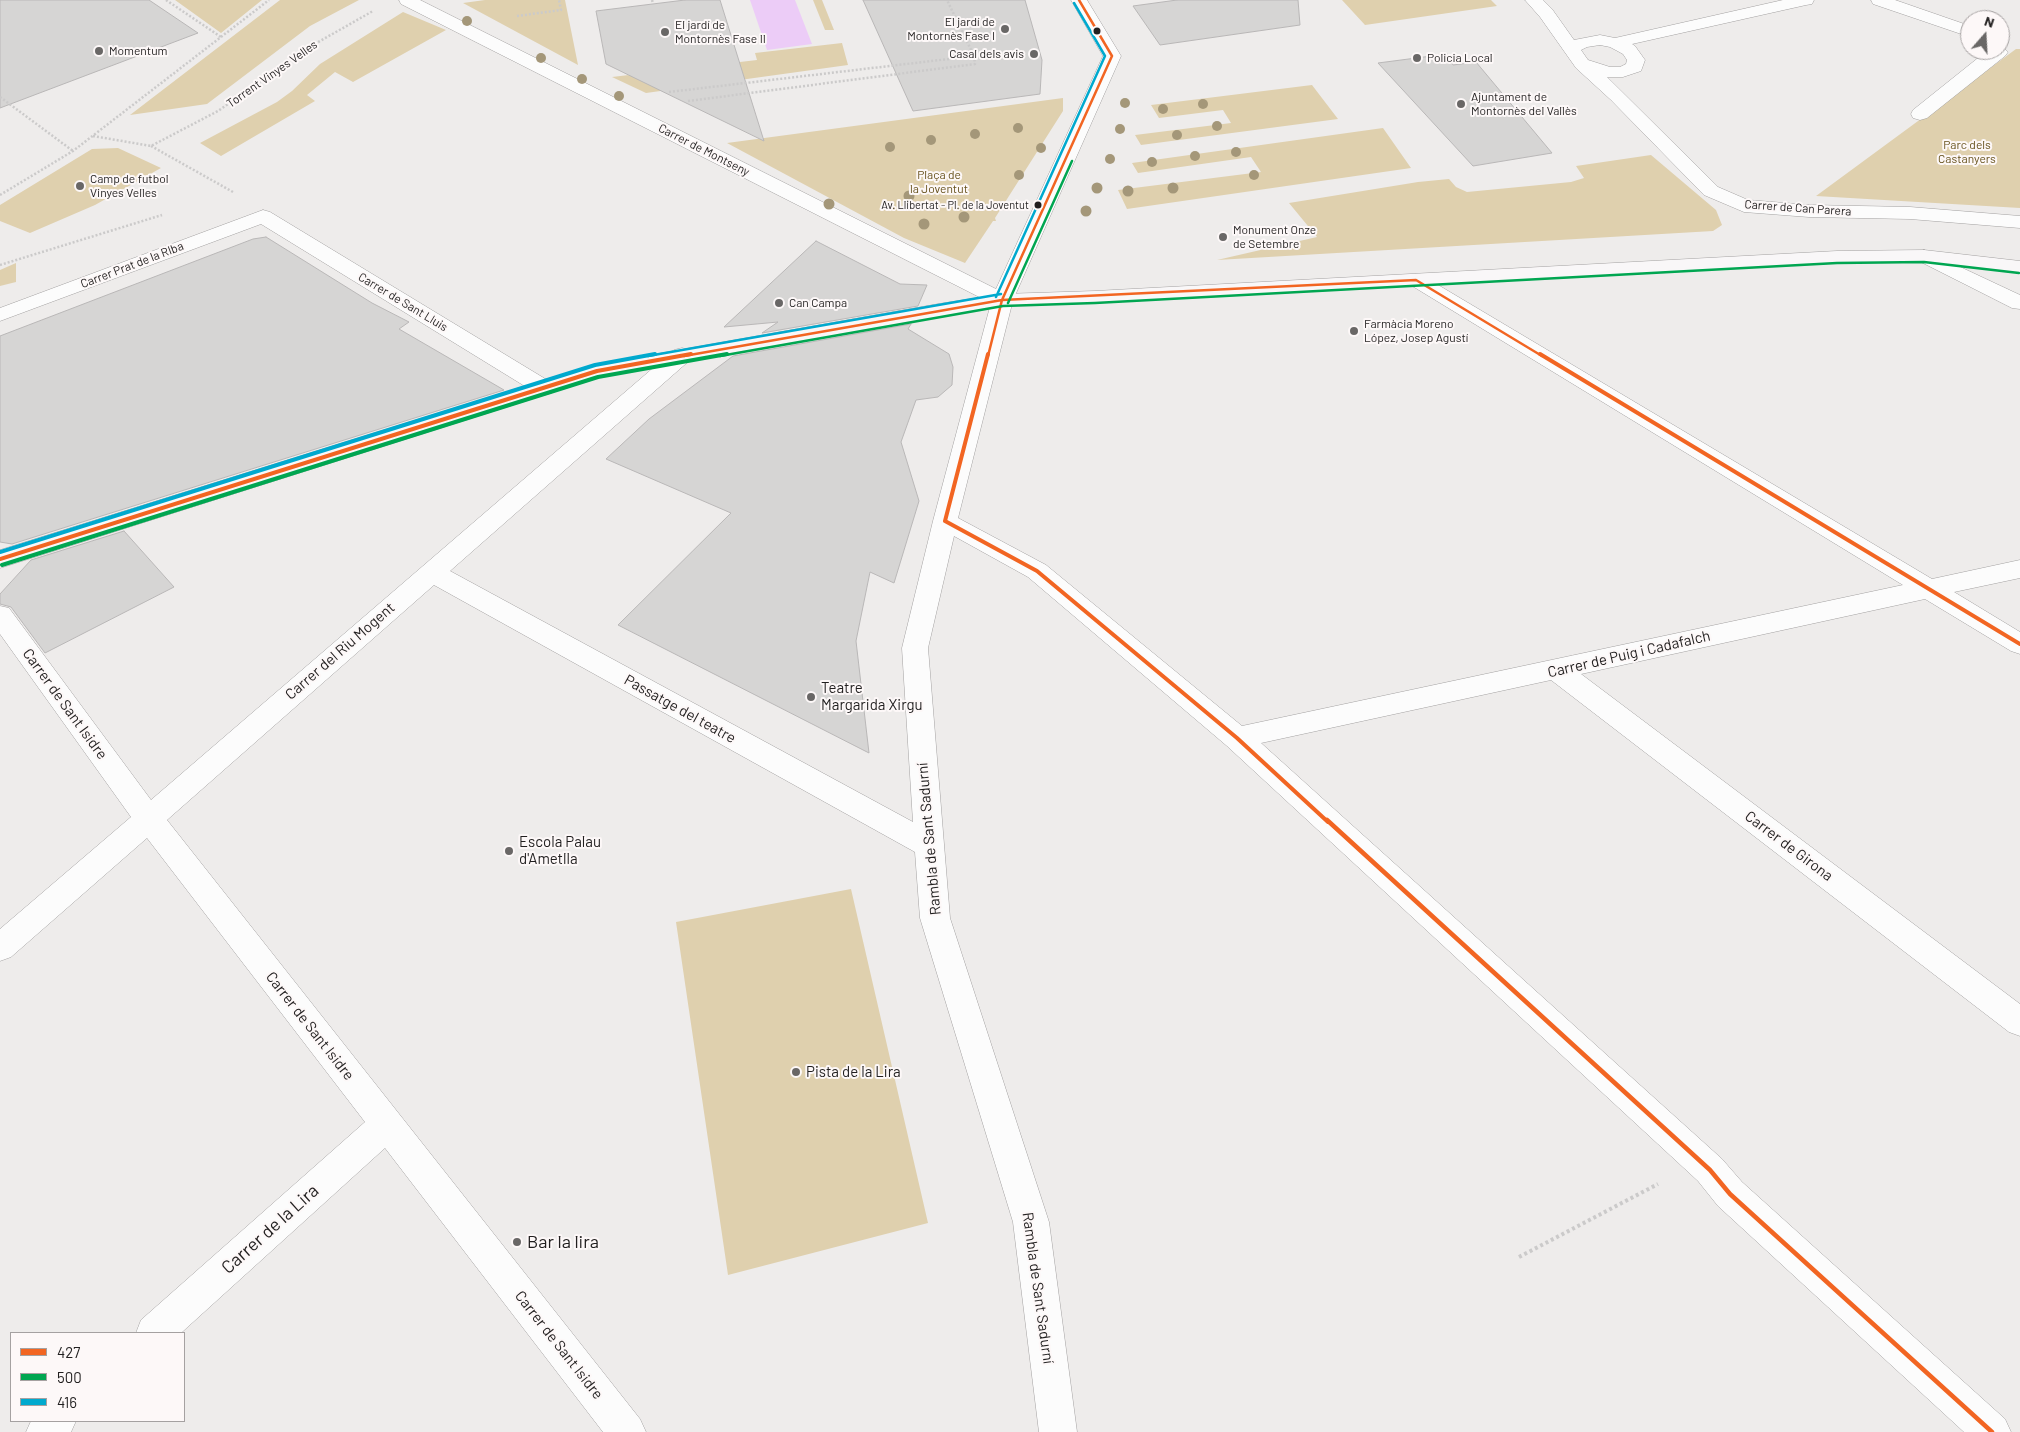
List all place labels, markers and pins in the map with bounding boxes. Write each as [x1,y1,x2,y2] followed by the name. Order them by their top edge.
[907,15,995,43] place label: El jardí de Montornès Fase I
[675,18,766,46] place label: El jardí de Montornès Fase II
[999,23,1011,35] marker: El jardí de Montornès Fase I
[659,26,671,38] marker: El jardí de Montornès Fase II
[1092,26,1102,36] unlabelled marker
[109,44,168,58] place label: Momentum
[93,45,105,57] marker: Momentum
[949,47,1024,61] place label: Casal dels avis
[1028,48,1040,60] marker: Casal dels avis
[1427,51,1493,65] place label: Policia Local
[1411,52,1423,64] marker: Policia Local
[1471,90,1577,118] place label: Ajuntament de Montornès del Vallès
[1455,98,1467,110] marker: Ajuntament de Montornès del Vallès
[90,172,168,200] place label: Camp de futbol Vinyes Velles
[74,180,86,192] marker: Camp de futbol Vinyes Velles
[881,198,1029,212] place label: Av. Llibertat - Pl. de la Joventut
[1033,200,1043,210] marker: Av. Llibertat - Pl. de la Joventut
[1233,223,1316,251] place label: Monument Onze de Setembre
[1217,231,1229,243] marker: Monument Onze de Setembre
[789,296,847,310] place label: Can Campa
[773,297,785,309] marker: Can Campa
[1364,317,1468,345] place label: Farmàcia Moreno López, Josep Agustí
[1348,325,1360,337] marker: Farmàcia Moreno López, Josep Agustí
[821,679,923,714] place label: Teatre Margarida Xirgu
[805,691,817,703] marker: Teatre Margarida Xirgu
[519,833,601,868] place label: Escola Palau d'Ametlla
[503,845,515,857] marker: Escola Palau d'Ametlla
[806,1063,901,1081] place label: Pista de la Lira
[790,1066,802,1078] marker: Pista de la Lira
[527,1231,599,1253] place label: Bar la lira
[511,1236,523,1248] marker: Bar la lira

